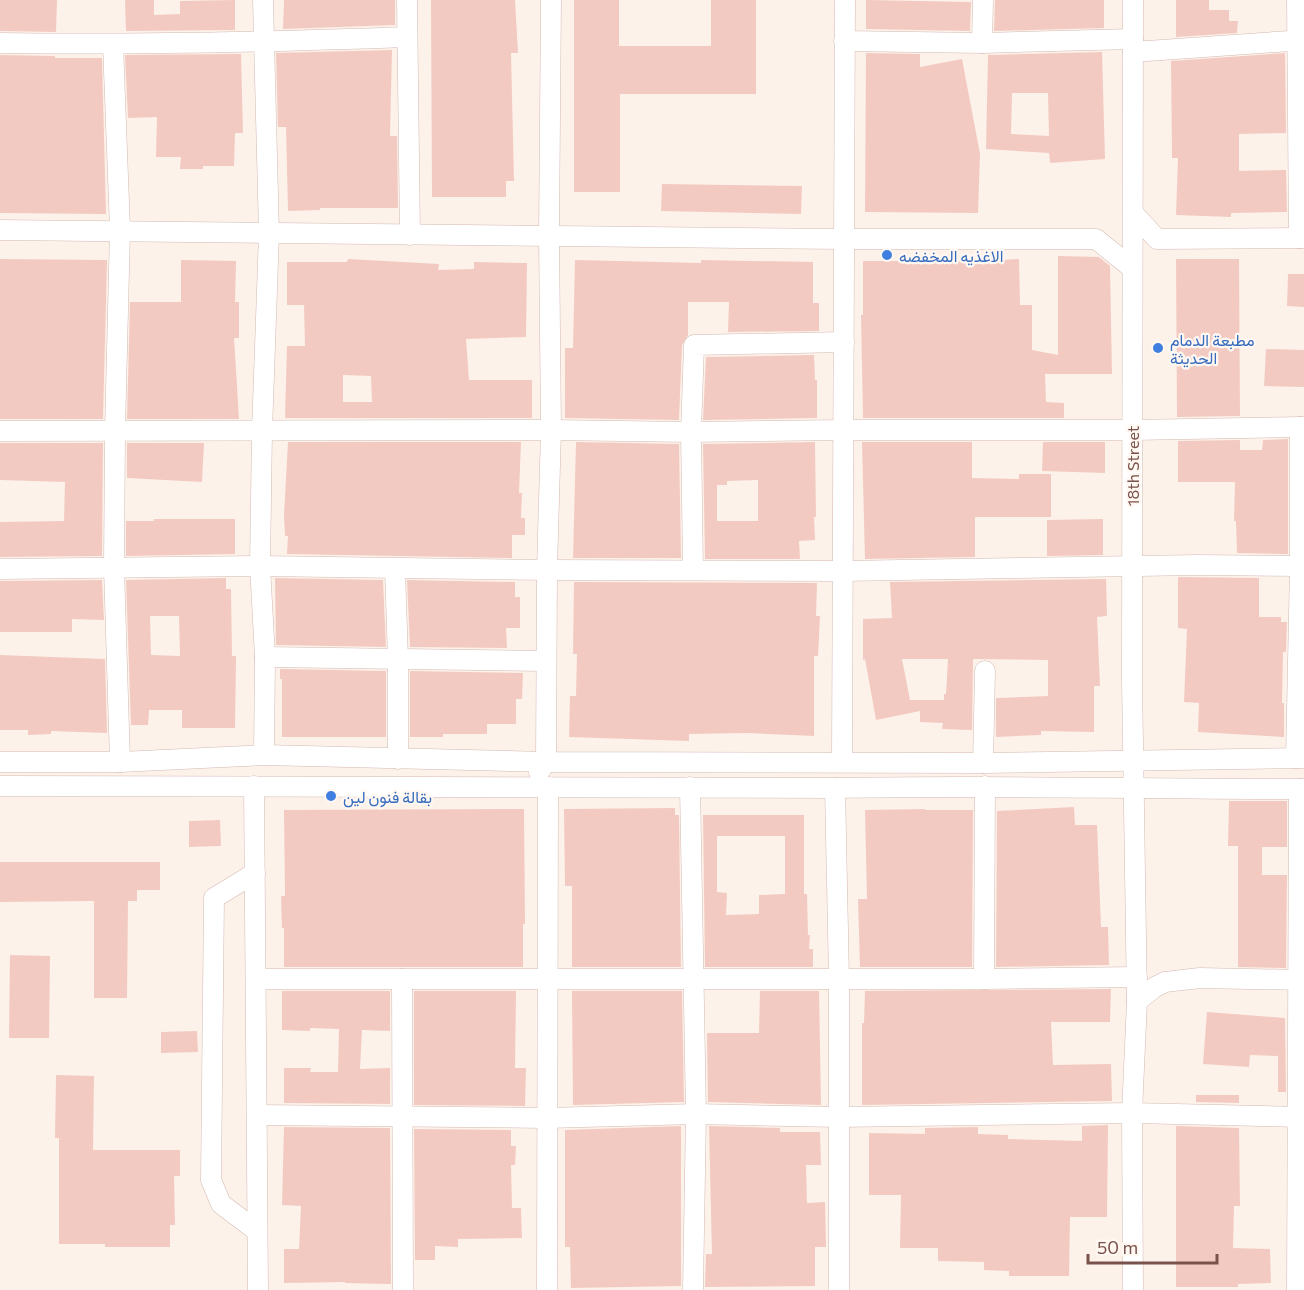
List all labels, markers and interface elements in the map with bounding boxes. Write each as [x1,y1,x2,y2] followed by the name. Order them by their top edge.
[899,246,1003,266] place label: الاغذيه المخفضه
[880,248,894,262] marker: الاغذيه المخفضه
[1170,330,1254,368] place label: مطبعة الدمام الحديثة
[1151,341,1165,355] marker: مطبعة الدمام الحديثة
[1123,425,1142,506] street label: 18th Street
[343,787,432,808] place label: بقالة فنون لين
[324,789,338,803] marker: بقالة فنون لين
[1088,1227,1217,1265] scale bar
[1097,1236,1138,1258] text: 50 m

